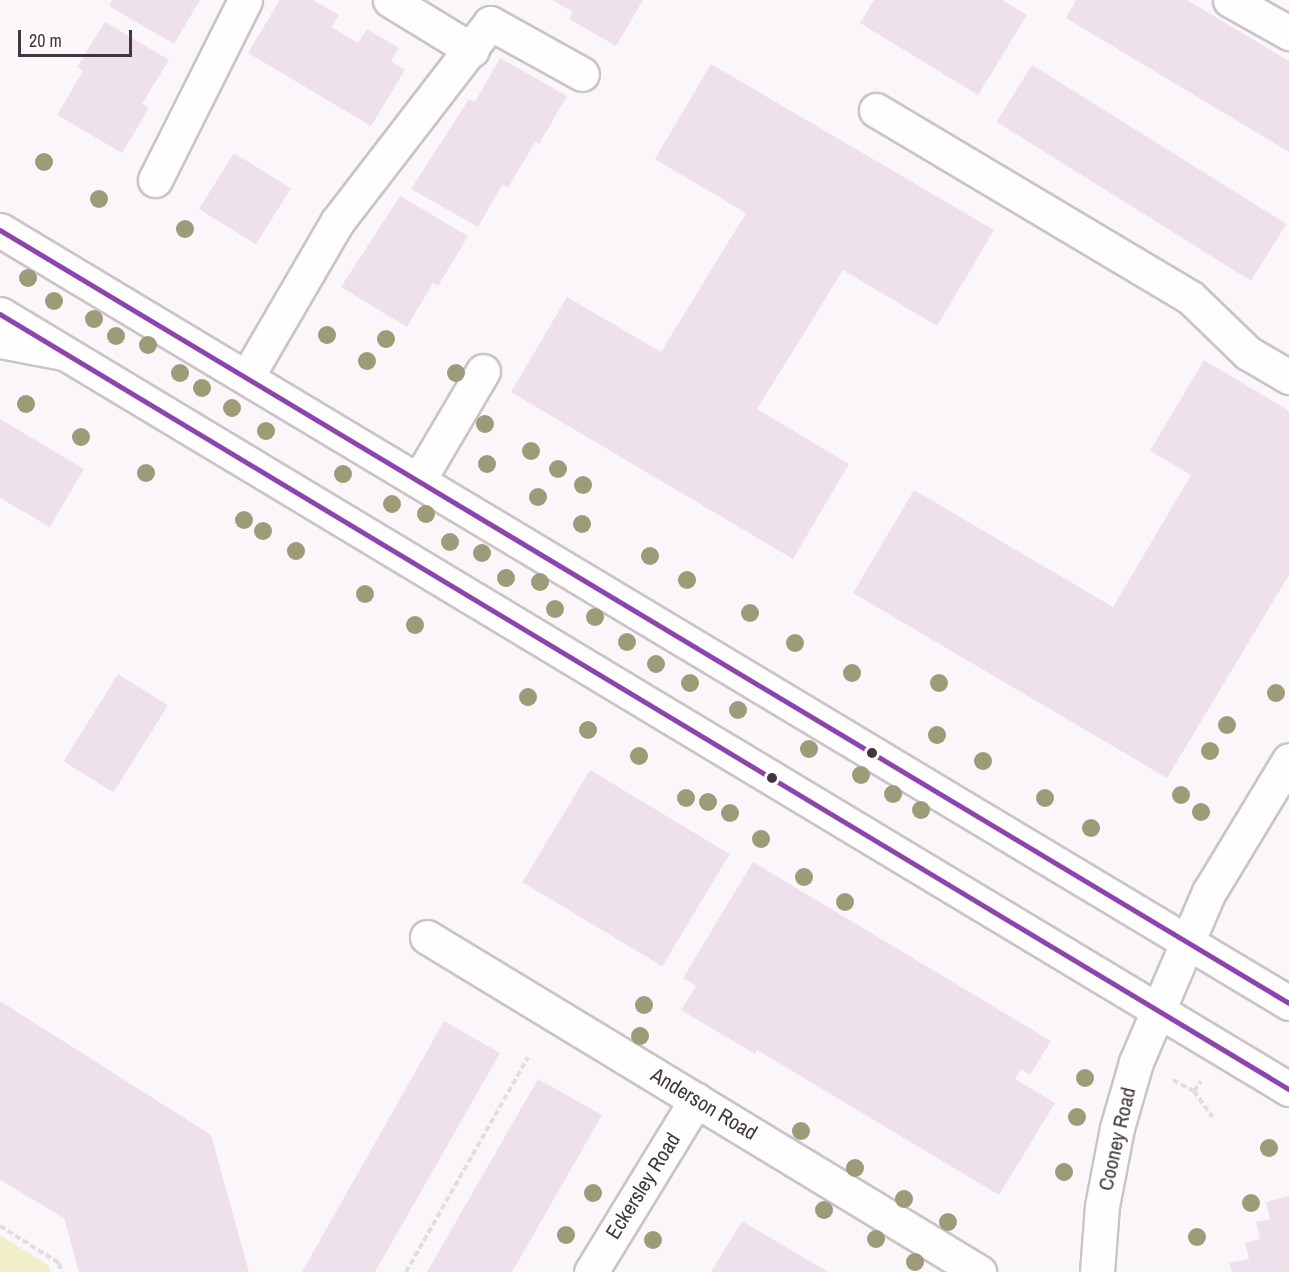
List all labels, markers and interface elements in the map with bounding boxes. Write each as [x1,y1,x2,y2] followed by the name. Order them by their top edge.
[21,18,135,56] scale bar
[29,28,62,53] text: 20 m
[866,747,878,759] unlabelled marker
[766,772,778,784] unlabelled marker
[646,1062,762,1146] street label: Anderson Road
[1093,1085,1141,1193] street label: Cooney Road
[600,1128,686,1244] street label: Eckersley Road

